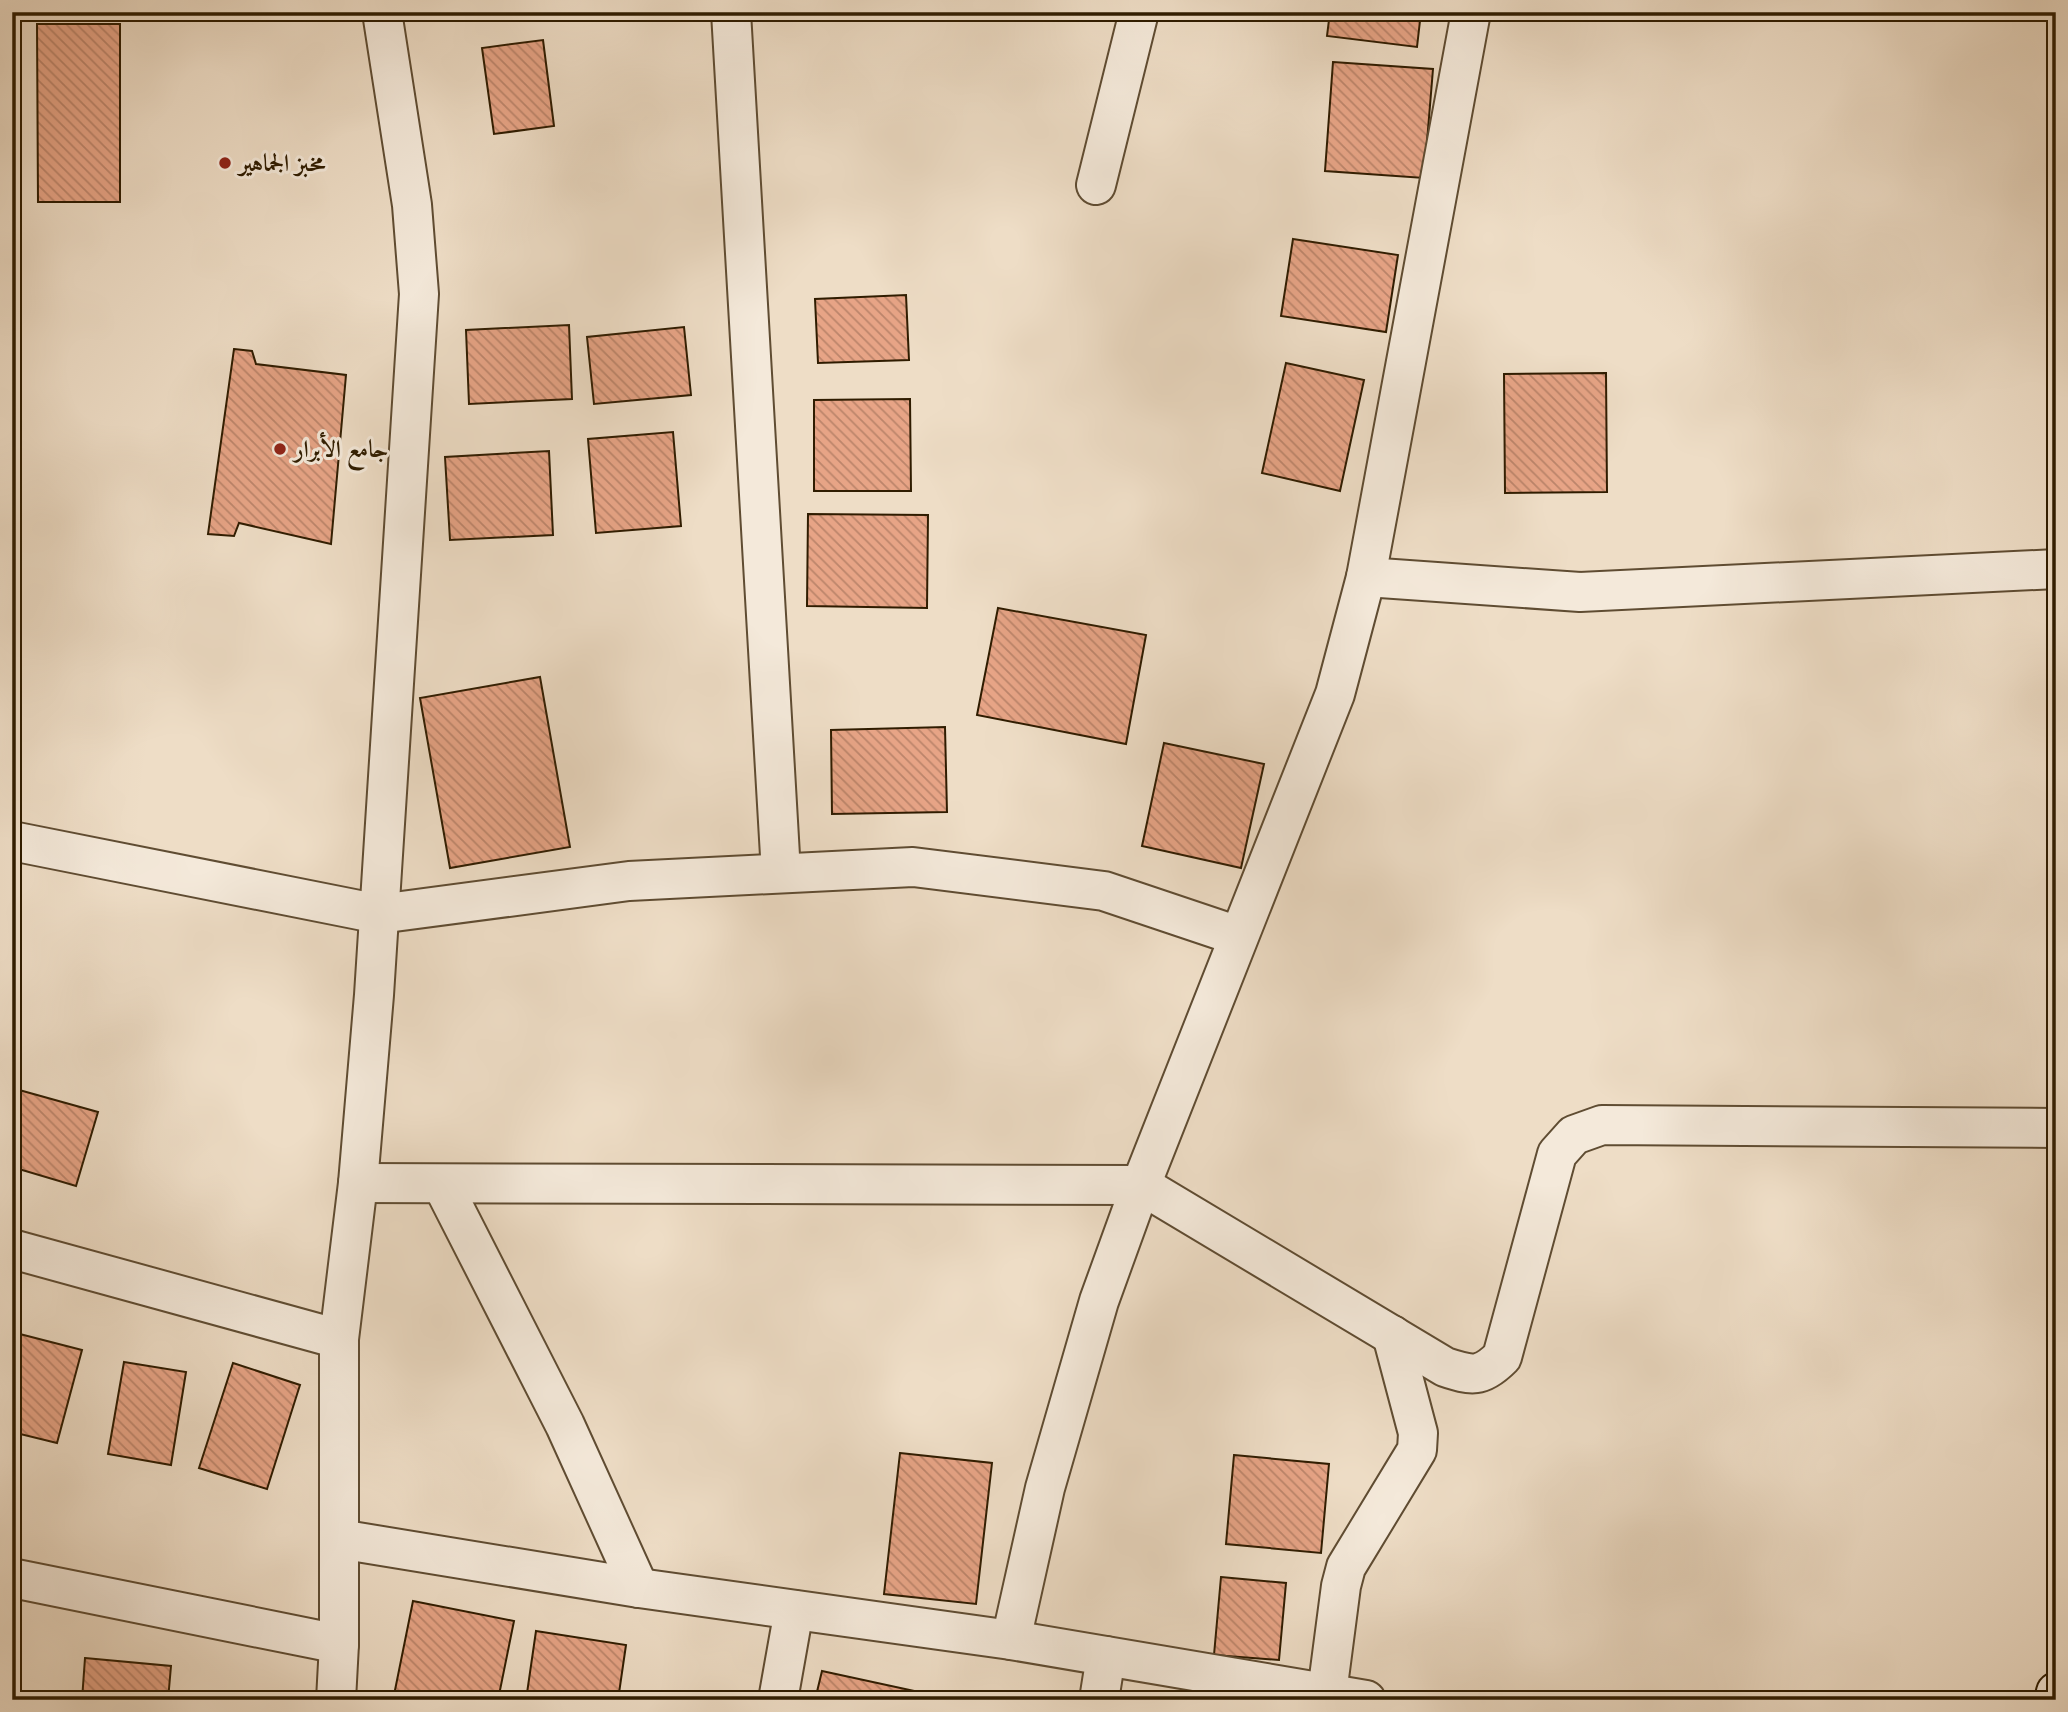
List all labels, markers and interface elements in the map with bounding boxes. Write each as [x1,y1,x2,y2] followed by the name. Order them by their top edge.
[236,148,326,178] place label: مخبز الجماهير
[217,155,233,171] marker: مخبز الجماهير
[291,431,388,471] place label: جامع الأبرار
[272,441,288,457] marker: جامع الأبرار

